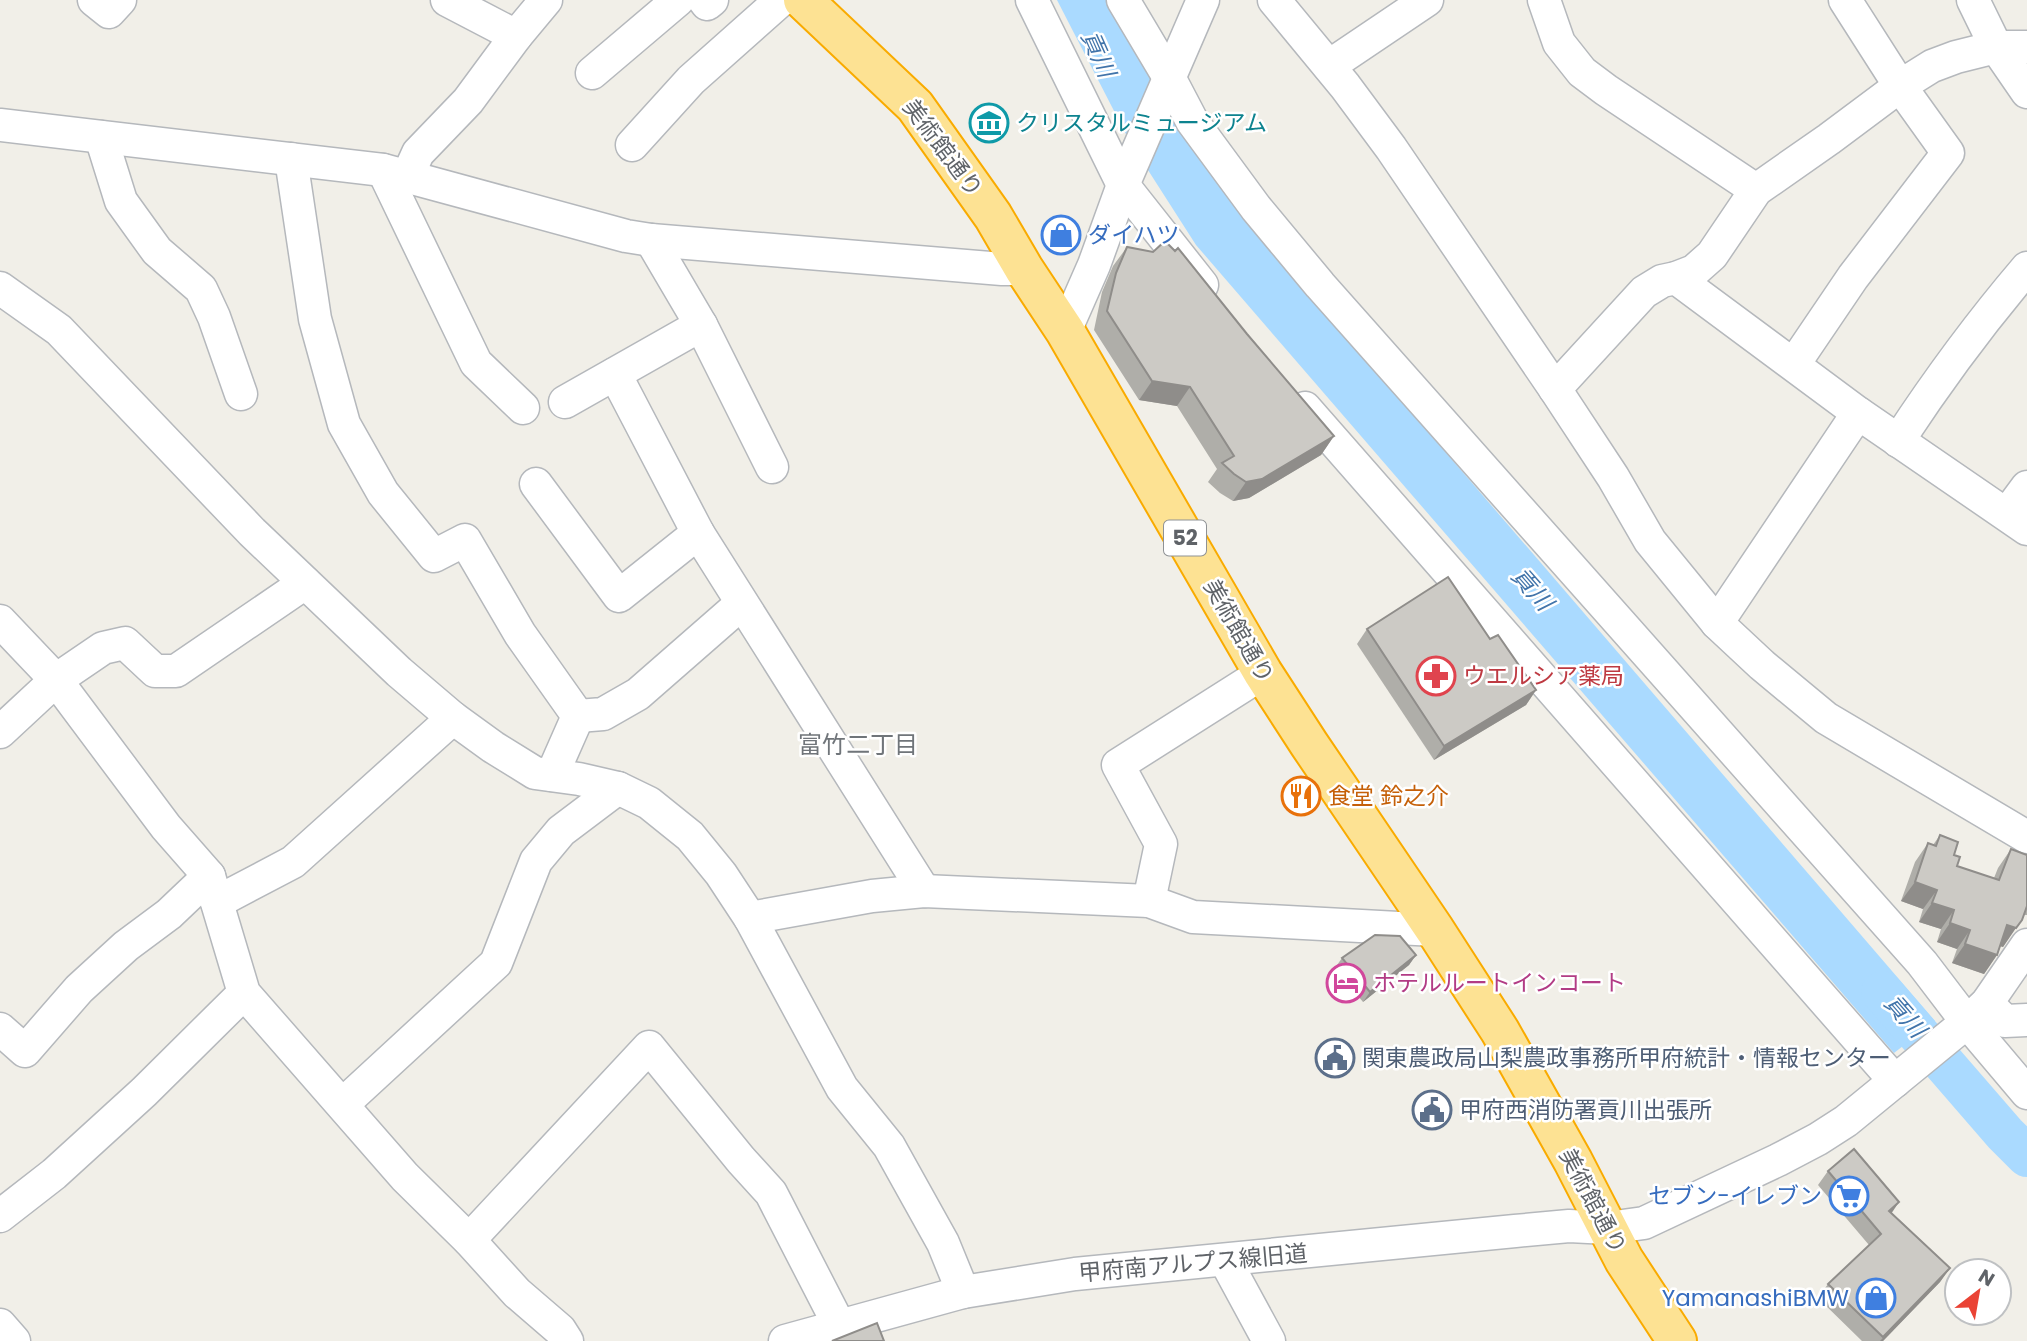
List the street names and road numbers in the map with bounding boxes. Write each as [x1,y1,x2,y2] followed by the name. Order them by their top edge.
[896,92,990,204] street label: 美術館通り
[1164,520,1206,556] road number: 52
[1196,573,1282,689] street label: 美術館通り
[1552,1143,1634,1259] street label: 美術館通り
[1077,1237,1309,1289] street label: 甲府南アルプス線旧道

